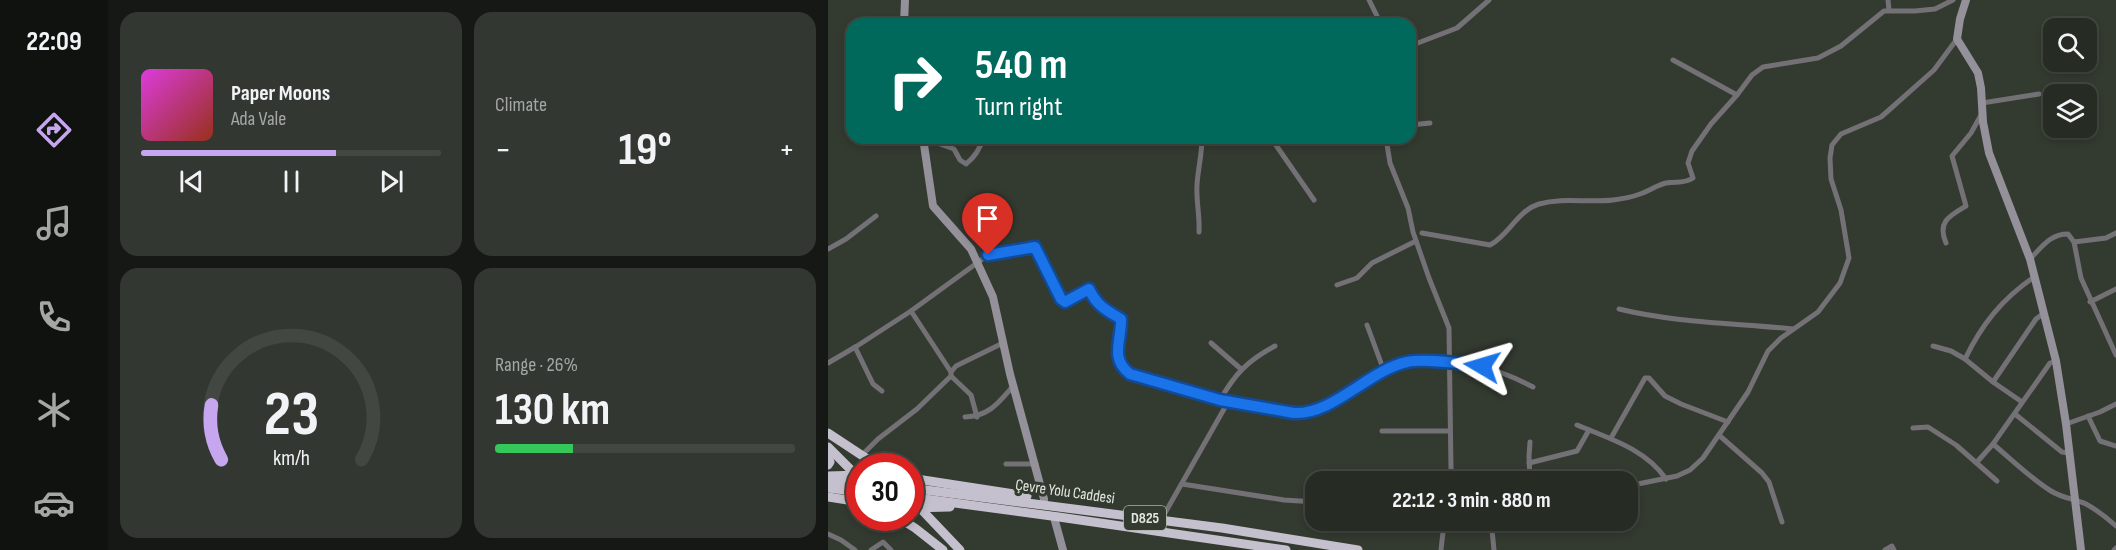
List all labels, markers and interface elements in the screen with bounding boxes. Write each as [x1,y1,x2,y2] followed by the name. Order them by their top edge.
[2043,18,2097,138] map controls
[2043,18,2097,72] button: search
[26,26,82,58] text: 22:09
[975,40,1067,91] text: 540 m
[876,42,954,120] icon: right
[231,80,330,107] text: Paper Moons
[2043,84,2097,138] button: layers
[975,91,1062,123] text: Turn right
[495,93,547,117] text: Climate
[231,107,286,131] text: Ada Vale
[33,109,75,151] icon: directions
[618,123,672,178] text: 19°
[495,130,511,170] text: −
[779,130,795,170] text: +
[175,165,208,198] icon: previous
[275,165,308,198] icon: pause
[375,165,408,198] icon: next
[962,193,1013,255] pin
[33,202,75,244] icon: music
[971,202,1004,235] icon: arrive
[33,296,75,338] icon: phone
[1450,334,1514,398] position arrow
[495,353,578,377] text: Range · 26%
[263,378,319,453] text: 23
[495,383,610,438] text: 130 km
[33,389,75,431] icon: climate
[272,446,310,471] text: km/h
[846,453,924,531] speed limit sign: 30
[1014,476,1116,508] street label: Çevre Yolu Caddesi
[33,482,75,524] icon: car
[1392,487,1551,514] text: 22:12 · 3 min · 880 m
[1124,506,1166,530] road number: D825

